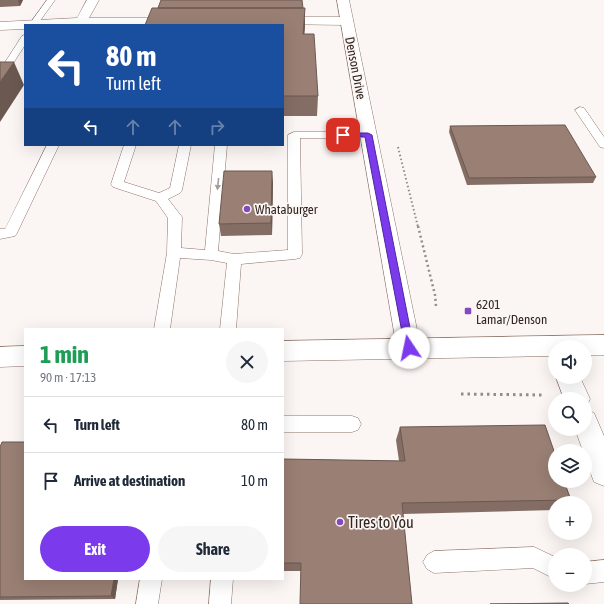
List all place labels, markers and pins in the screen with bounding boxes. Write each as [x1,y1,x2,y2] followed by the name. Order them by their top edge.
[326,118,360,152] pin
[255,202,318,217] place label: Whataburger
[242,204,252,214] marker: Whataburger
[476,297,547,327] place label: 6201 Lamar/Denson
[463,306,473,316] marker: 6201 Lamar/Denson
[348,513,414,531] place label: Tires to You
[335,517,345,527] marker: Tires to You

